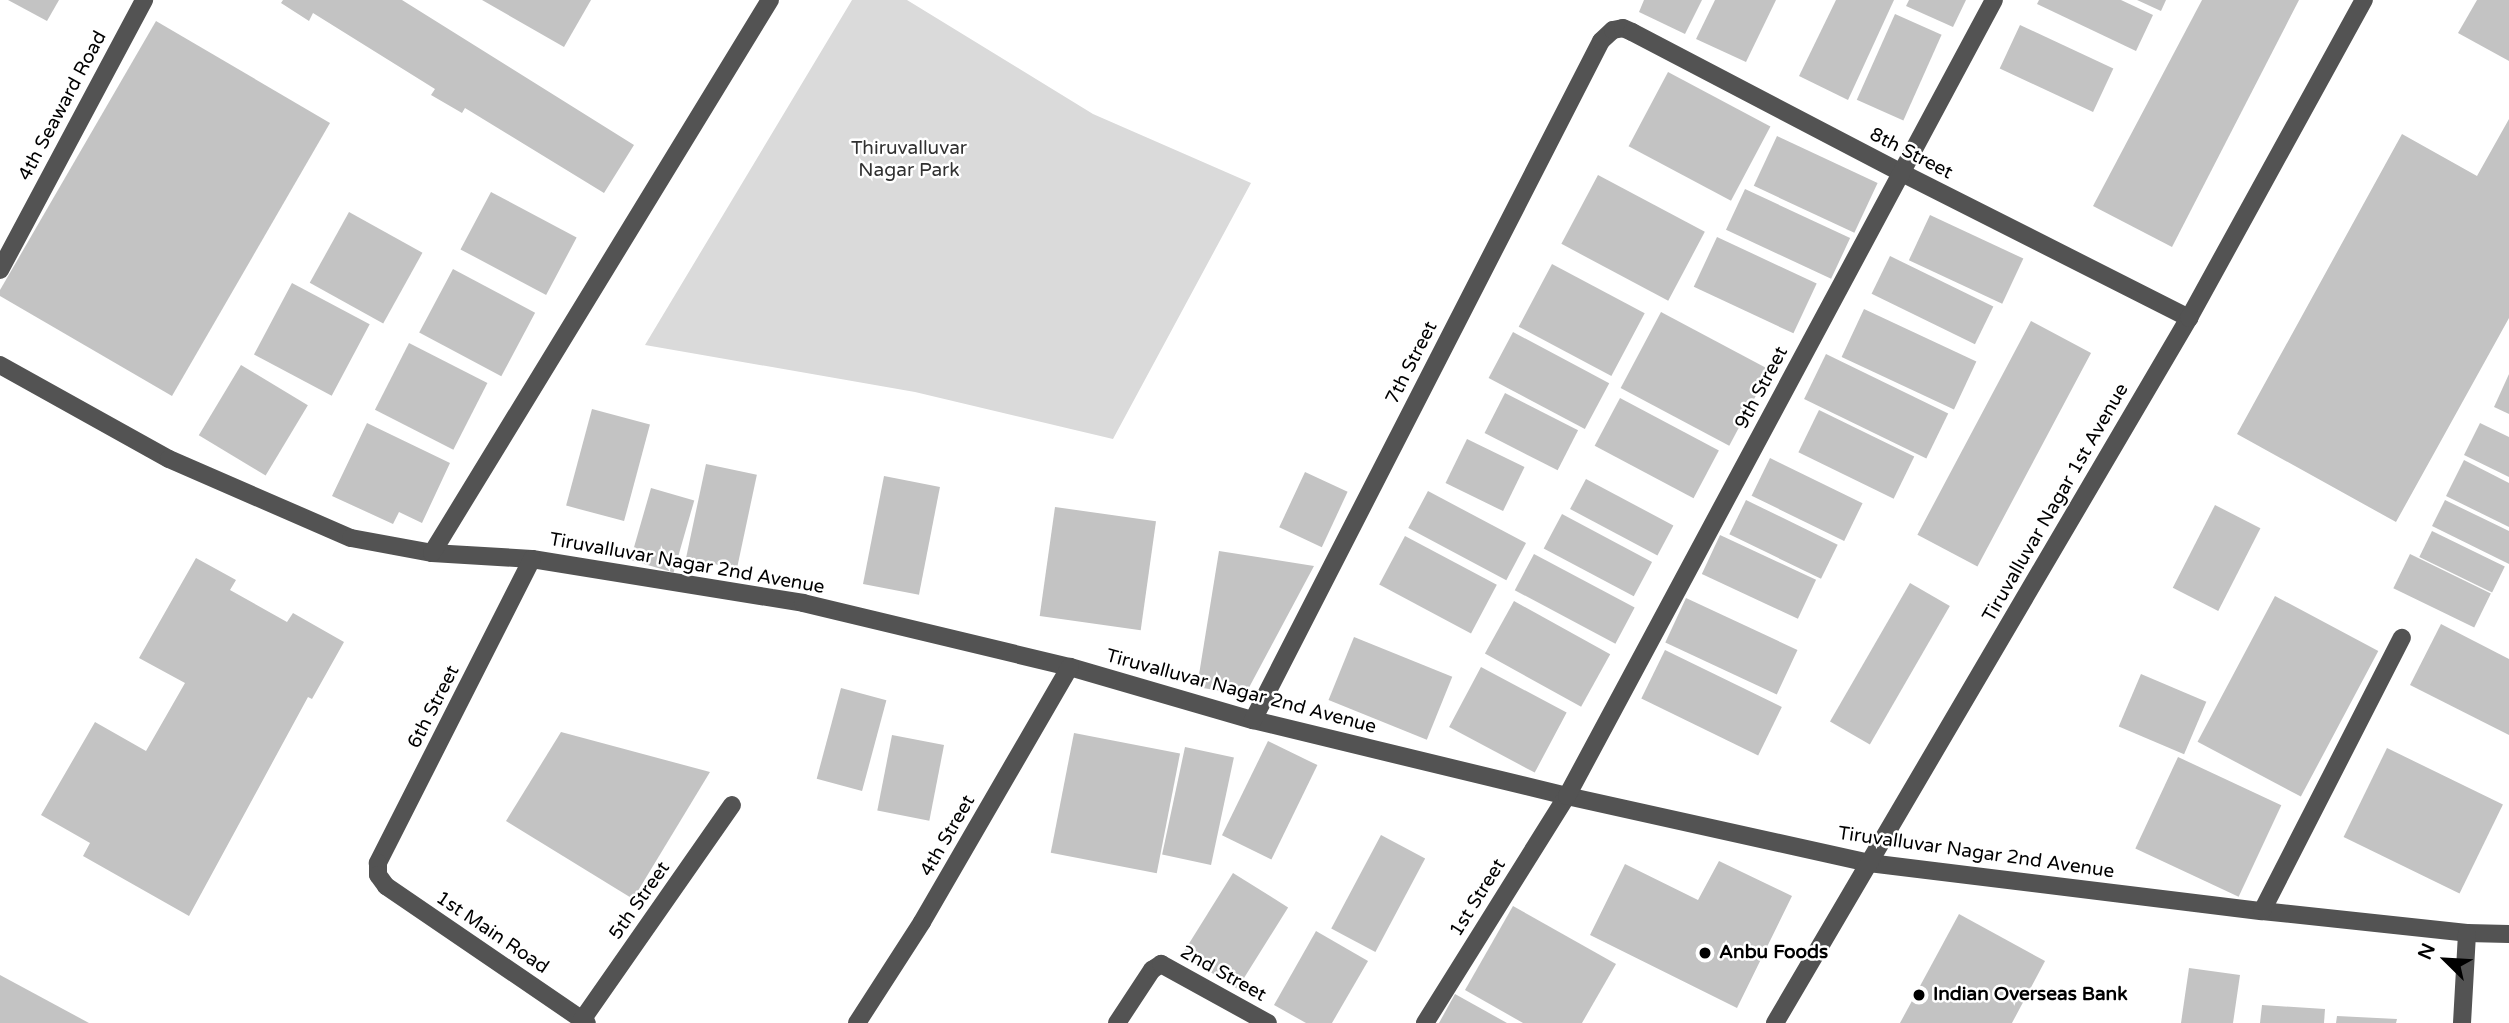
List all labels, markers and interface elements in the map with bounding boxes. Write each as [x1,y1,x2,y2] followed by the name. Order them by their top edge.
[14,27,112,185] street label: 4th Seaward Road
[1866,123,1956,185] street label: 8th Street
[851,138,967,182] park label: Thiruvalluvar Nagar Park
[1381,318,1443,408] street label: 7th Street
[1731,343,1793,433] street label: 9th Street
[1978,380,2134,626] street label: Tiruvalluvar Nagar 1st Avenue
[548,529,826,599] street label: Tiruvalluvar Nagar 2nd Avenue
[1103,645,1379,739] street label: Tiruvalluvar Nagar 2nd Avenue
[403,662,465,752] street label: 6th Street
[916,791,980,881] street label: 4th Street
[1836,822,2116,884] street label: Tiruvalluvar Nagar 2nd Avenue
[1445,855,1511,941] street label: 1st Street
[605,858,675,944] street label: 5th Street
[431,887,553,979] street label: 1st Main Road
[2411,925,2481,995] north arrow
[2414,940,2440,963] text: N
[1176,941,1270,1007] street label: 2nd Street
[1719,942,1828,964] place label: Anbu Foods
[1697,945,1713,961] marker: Anbu Foods
[1933,984,2127,1006] place label: Indian Overseas Bank
[1911,987,1927,1003] marker: Indian Overseas Bank

